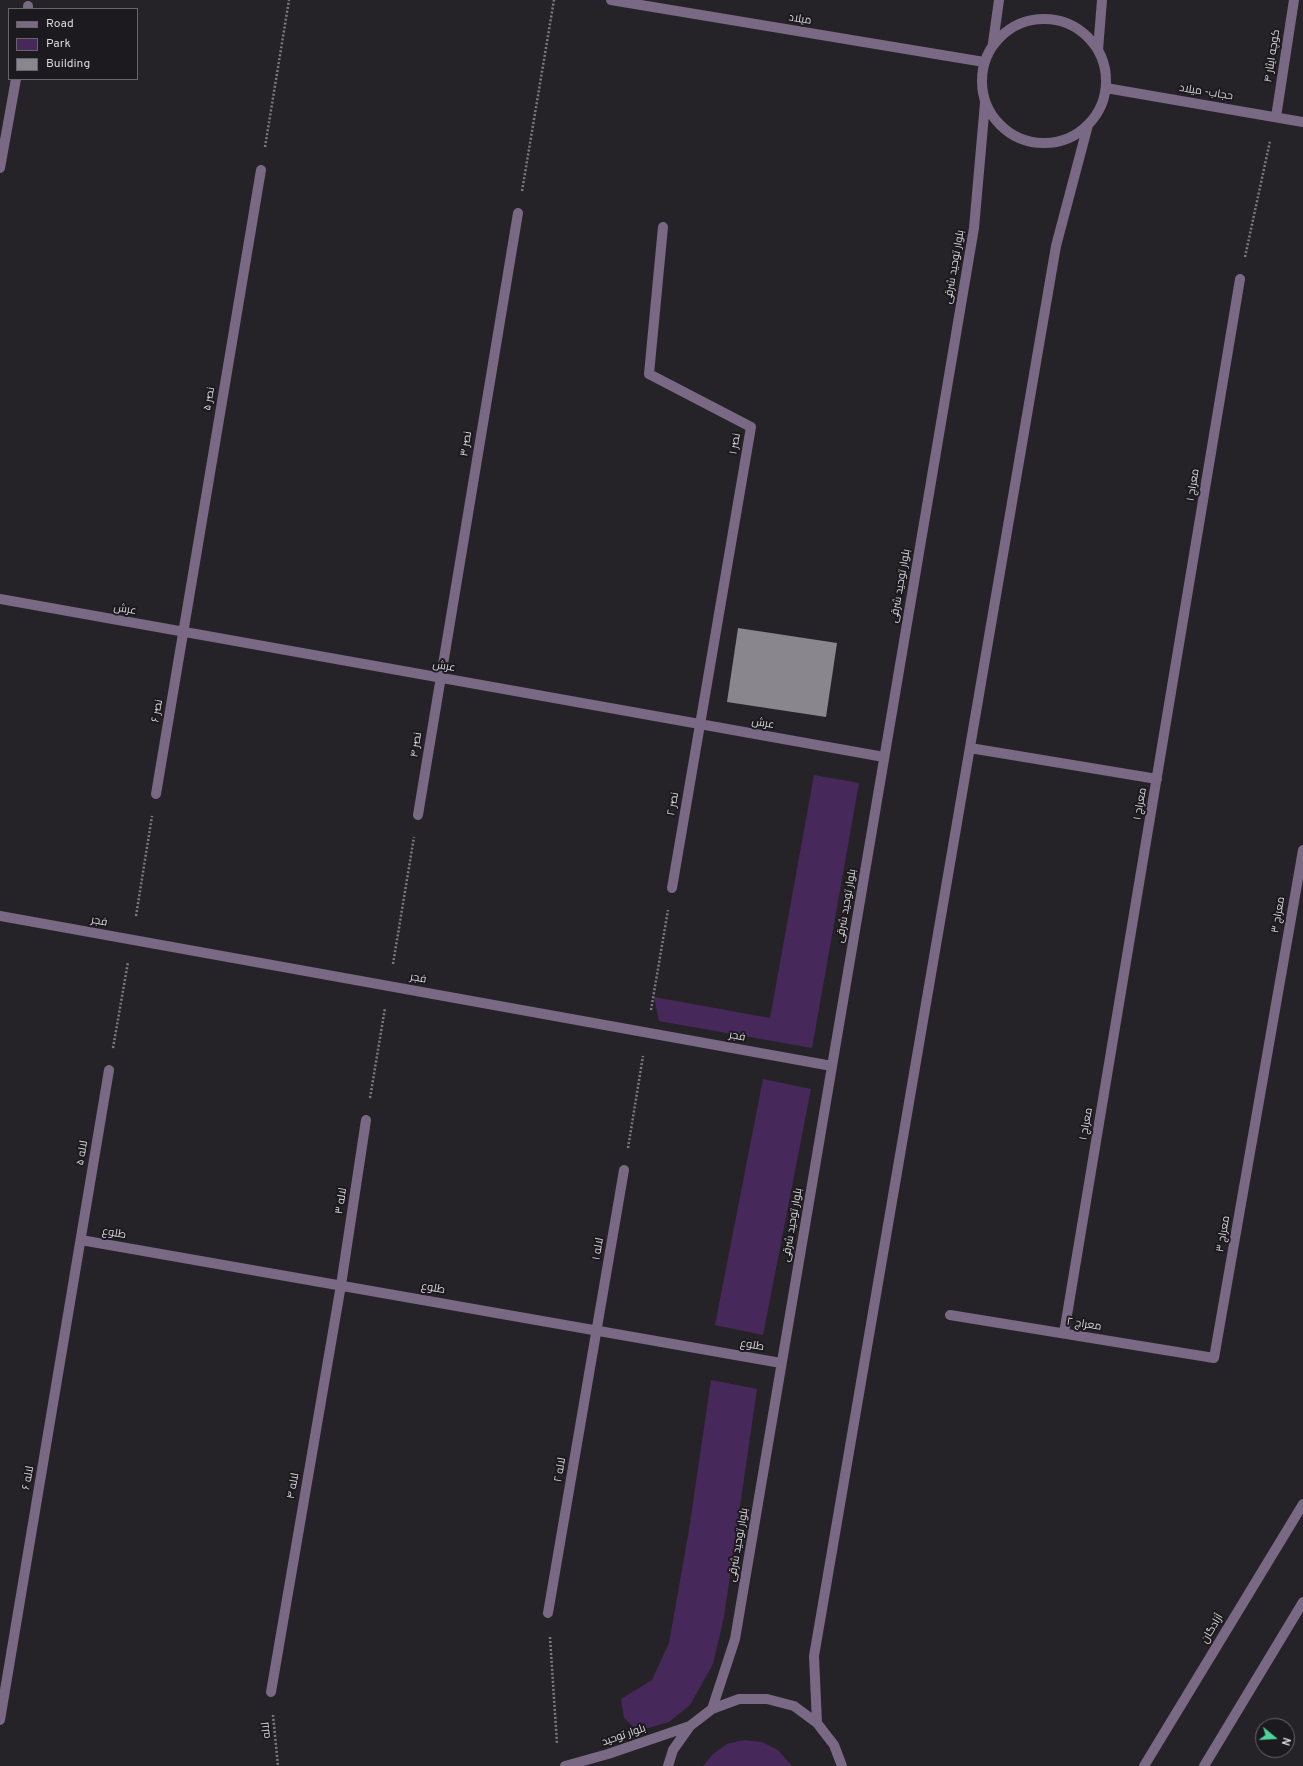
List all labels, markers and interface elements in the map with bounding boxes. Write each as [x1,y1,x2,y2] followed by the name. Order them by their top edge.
[8,8,138,80] legend
[788,12,812,28] street label: میلاد
[46,16,74,32] text: Road
[1262,29,1284,83] street label: کوچه ایثار ۴
[46,36,71,52] text: Park
[46,56,90,72] text: Building
[1178,82,1234,104] street label: حجاب- میلاد
[942,229,968,305] street label: بلوار توحید شرقی
[201,386,219,412] street label: نصر ۵
[459,430,475,458] street label: نصر ۳
[728,432,744,456] street label: نصر ۱
[1185,468,1203,502] street label: معراج ۱
[888,548,914,624] street label: بلوار توحید شرقی
[112,601,138,619] street label: عرش
[431,658,457,676] street label: عرش
[149,698,167,724] street label: نصر ۶
[750,715,776,733] street label: عرش
[409,732,425,758] street label: نصر ۴
[1132,787,1150,821] street label: معراج ۱
[665,791,683,817] street label: نصر ۲
[834,868,860,944] street label: بلوار توحید شرقی
[1269,896,1289,934] street label: معراج ۳
[90,914,108,930] street label: فجر
[409,971,427,987] street label: فجر
[728,1029,746,1045] street label: فجر
[1078,1107,1096,1141] street label: معراج ۱
[74,1140,92,1166] street label: لاله ۵
[333,1187,351,1215] street label: لاله ۳
[780,1187,806,1263] street label: بلوار توحید شرقی
[1214,1215,1234,1253] street label: معراج ۳
[101,1225,127,1243] street label: طلوع
[591,1237,607,1261] street label: لاله ۱
[420,1280,446,1298] street label: طلوع
[1066,1316,1102,1334] street label: معراج ۲
[739,1337,765,1355] street label: طلوع
[552,1457,570,1483] street label: لاله ۲
[20,1465,38,1491] street label: لاله ۶
[285,1472,303,1500] street label: لاله ۴
[726,1507,752,1583] street label: بلوار توحید شرقی
[1199,1612,1227,1646] street label: آزادگان
[1255,1718,1295,1758] north arrow
[260,1721,274,1739] street label: لاله
[600,1722,648,1750] street label: بلوار توحید
[1278,1735,1293,1747] text: N

